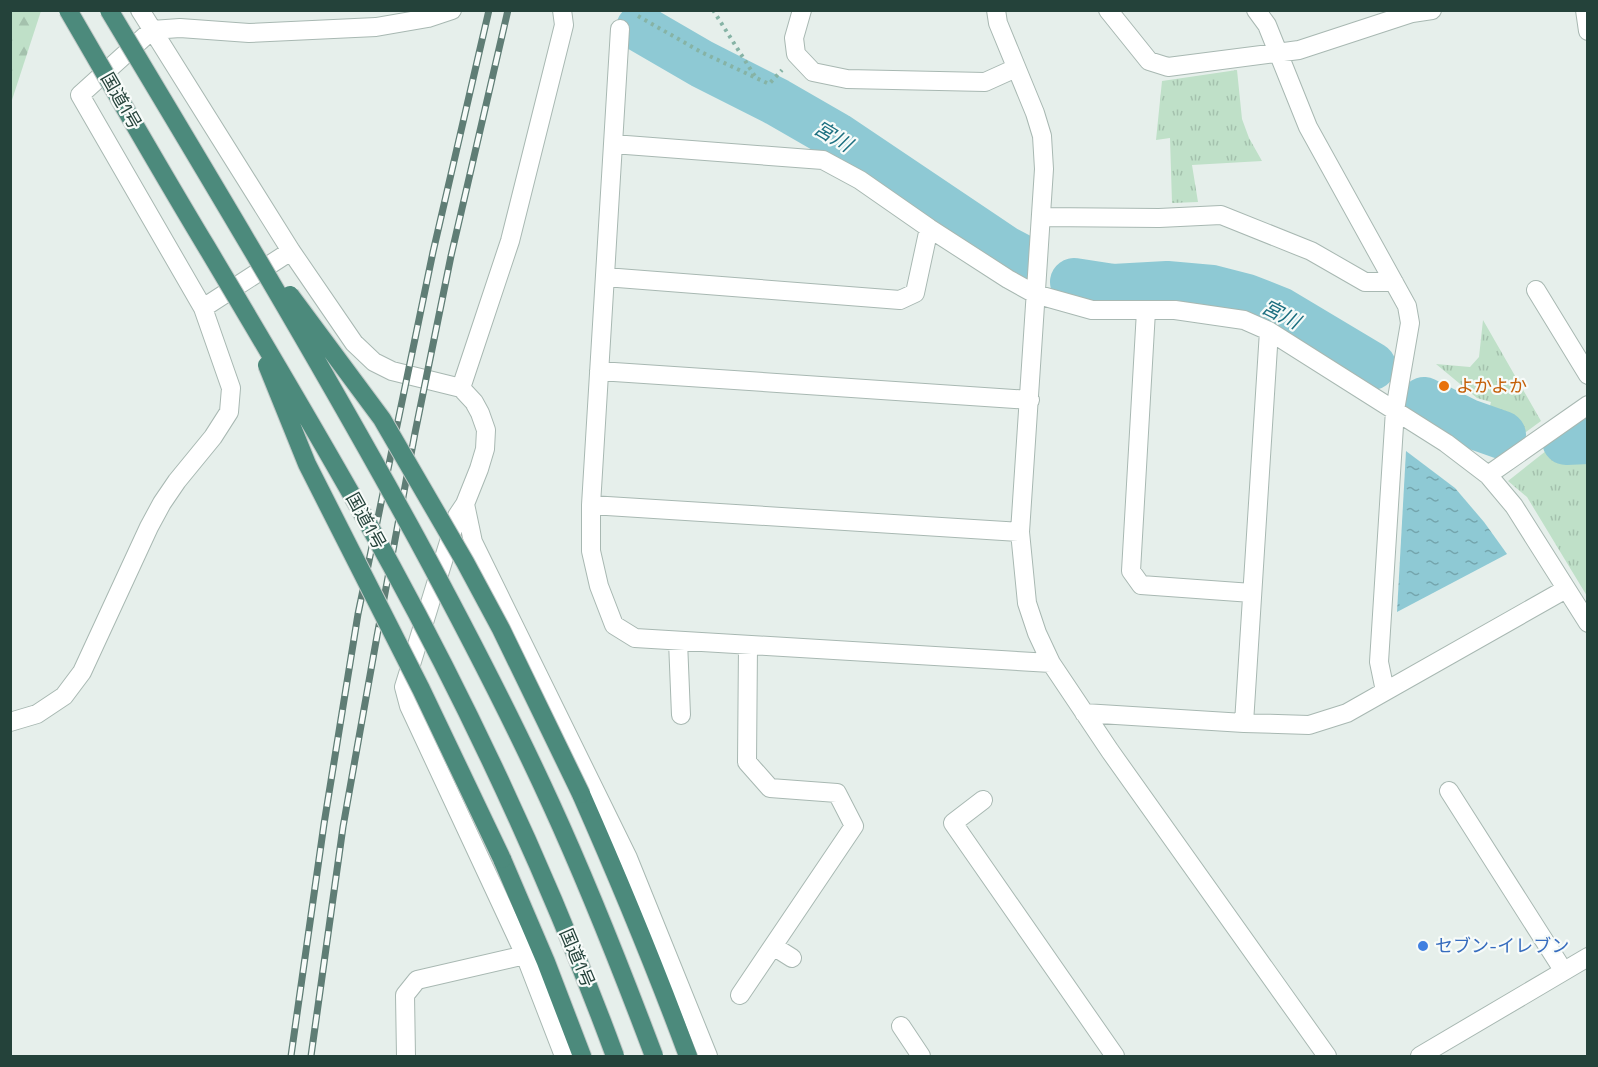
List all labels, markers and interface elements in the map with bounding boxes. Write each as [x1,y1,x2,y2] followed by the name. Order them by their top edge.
[96,68,147,133] street label: 国道1号
[809,115,859,158] water label: 宮川
[1257,293,1307,336] water label: 宮川
[1456,374,1527,397] place label: よかよか
[1437,379,1451,393] marker: よかよか
[341,488,391,553] street label: 国道1号
[555,925,600,991] street label: 国道1号
[1435,934,1569,957] place label: セブン-イレブン
[1416,939,1430,953] marker: セブン-イレブン

